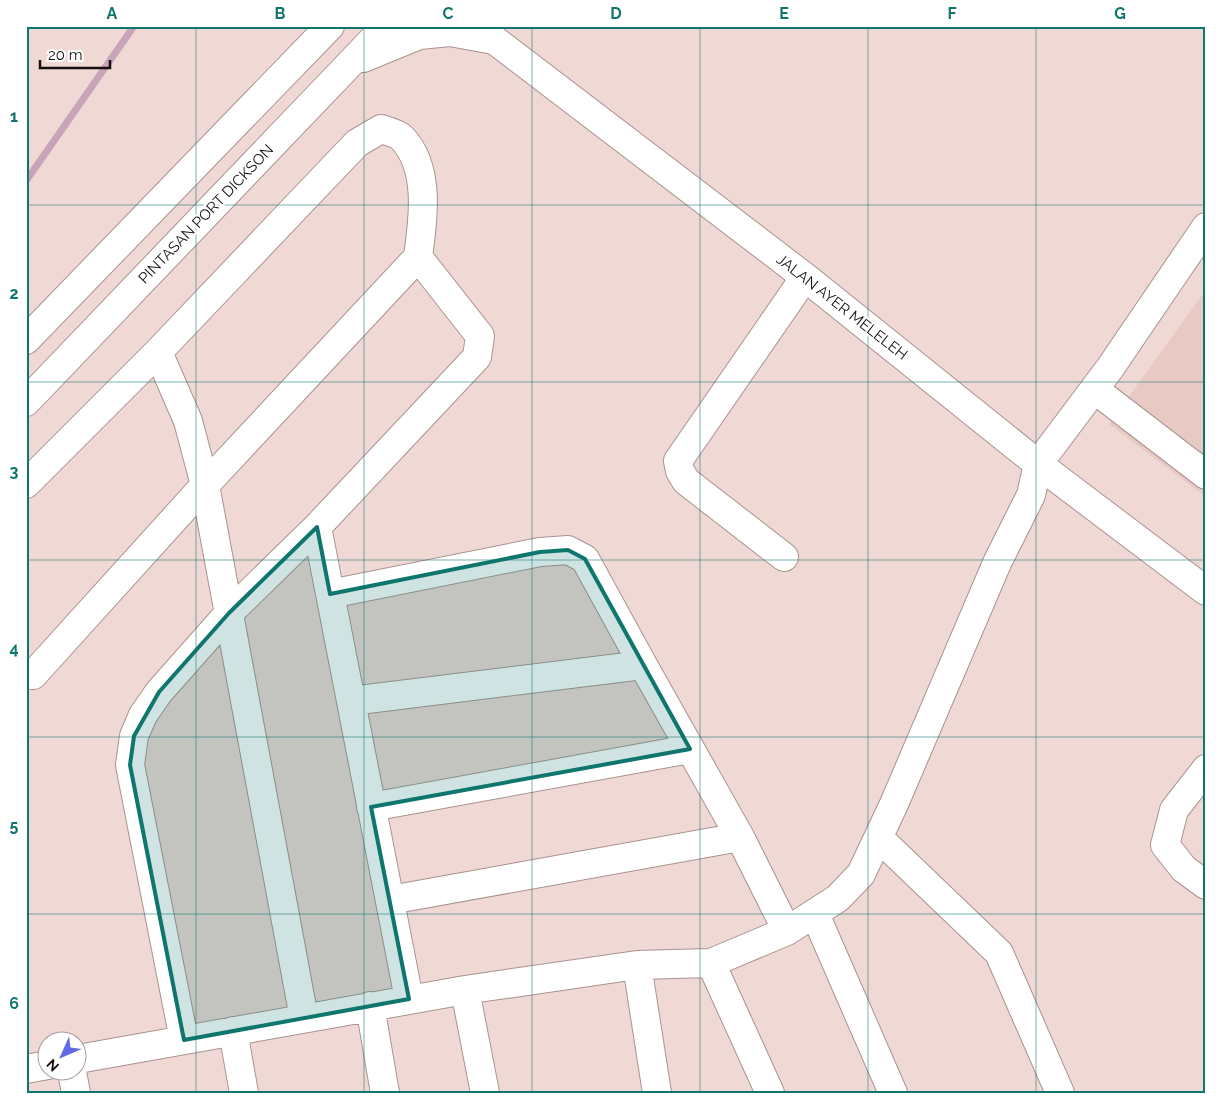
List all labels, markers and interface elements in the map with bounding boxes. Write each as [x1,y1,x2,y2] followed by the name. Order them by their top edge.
[107,4,118,23] text: A
[275,4,286,23] text: B
[443,4,454,23] text: C
[610,4,622,23] text: D
[779,4,789,23] text: E
[947,4,957,23] text: F
[1114,4,1126,23] text: G
[40,38,110,70] scale bar
[48,46,83,64] text: 20 m
[10,107,18,126] text: 1
[135,141,277,287] street label: PINTASAN PORT DICKSON
[773,250,911,364] street label: JALAN AYER MELELEH
[9,284,19,303] text: 2
[10,462,19,481] text: 3
[9,639,19,658] text: 4
[10,816,19,835] text: 5
[9,994,19,1013] text: 6
[38,1032,88,1082] north arrow
[43,1056,62,1075] text: N

